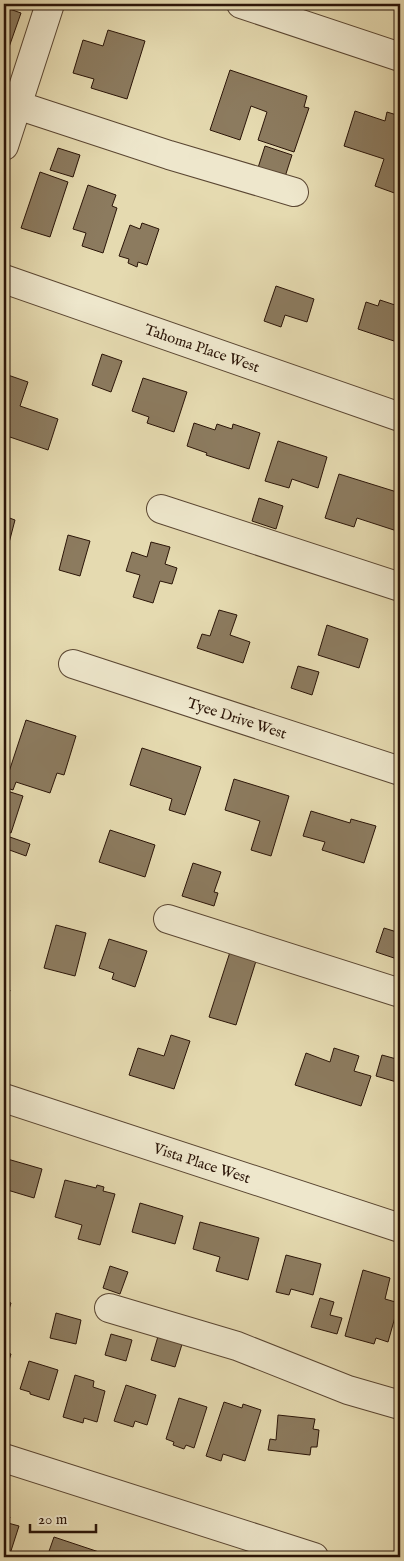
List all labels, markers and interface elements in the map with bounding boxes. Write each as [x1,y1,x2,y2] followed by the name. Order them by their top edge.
[142,320,262,377] street label: Tahoma Place West
[185,693,289,744] street label: Tyee Drive West
[150,1139,253,1188] street label: Vista Place West
[30,1501,96,1533] scale bar
[38,1510,68,1529] text: 20 m

